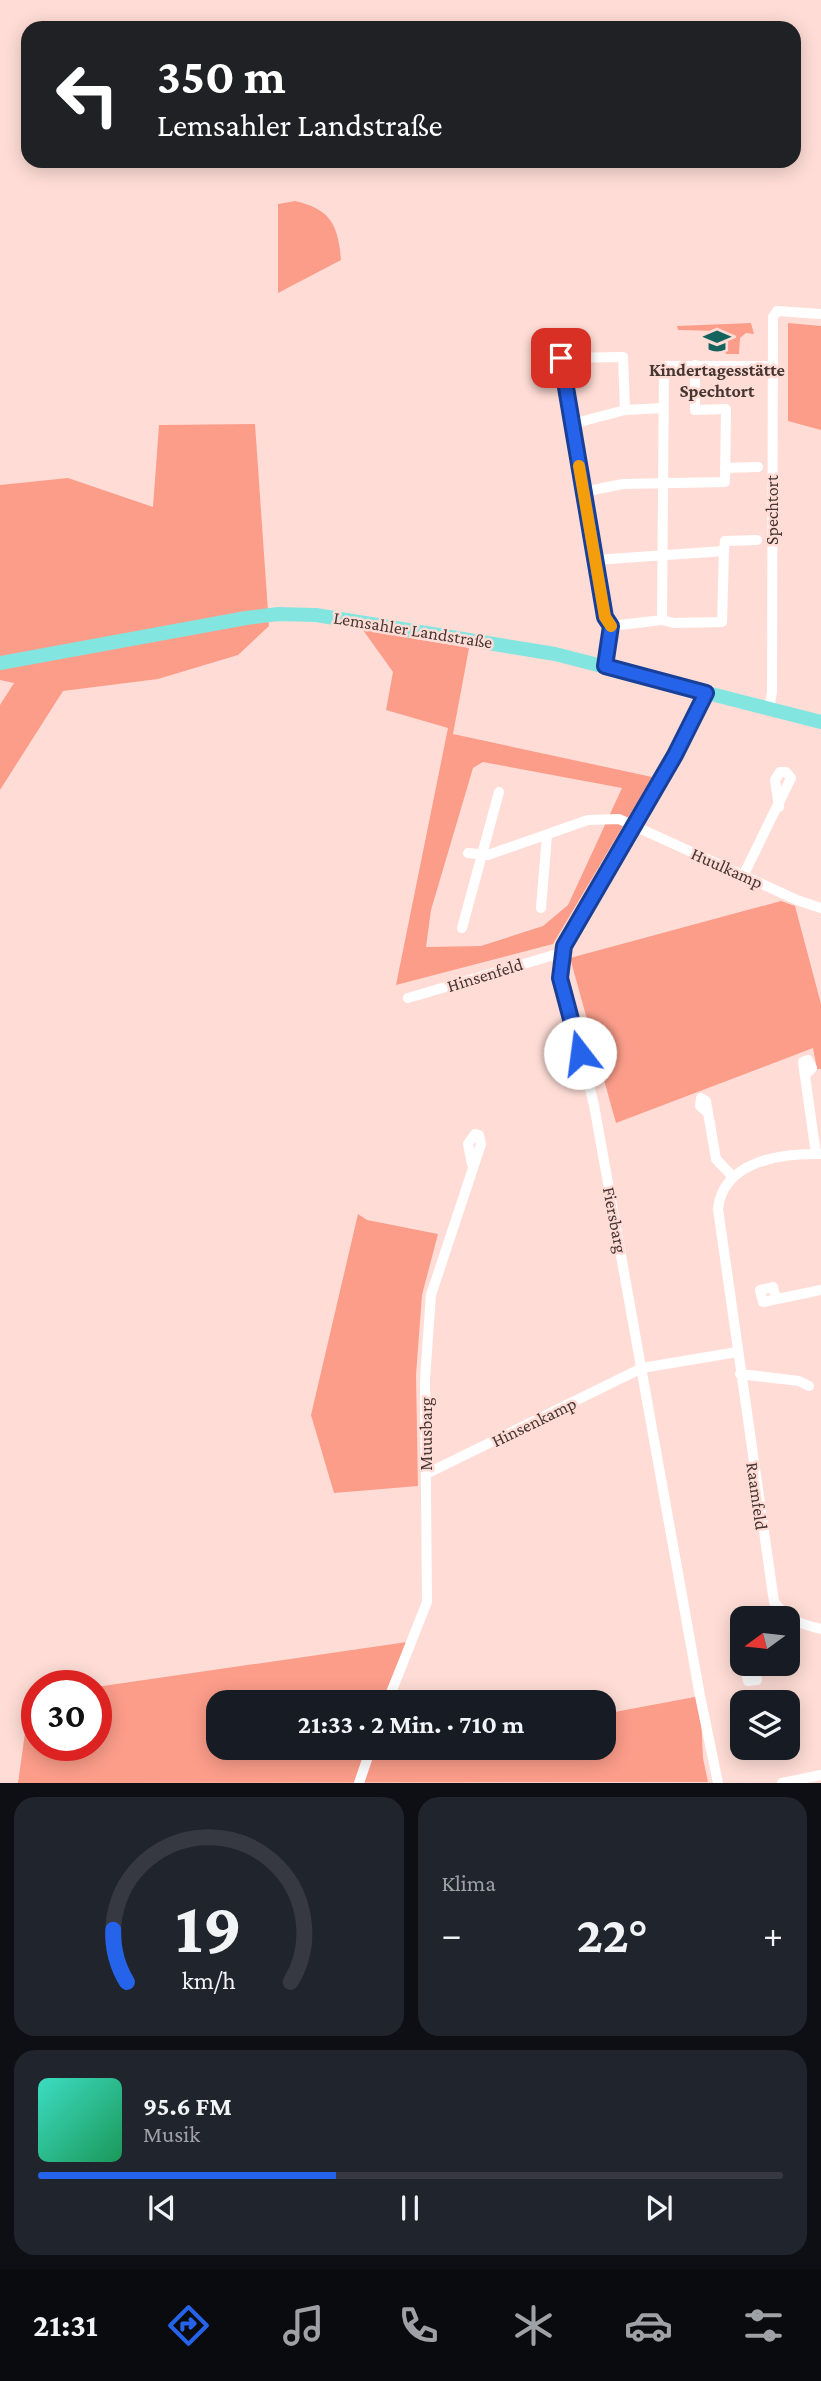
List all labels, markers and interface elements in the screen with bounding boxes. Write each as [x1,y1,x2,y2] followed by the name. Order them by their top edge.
[42,49,133,140] icon: left
[157,49,286,104] text: 350 m
[157,107,443,143] text: Lemsahler Landstraße
[702,326,732,356] school or university icon: Kindertagesstätte Spechtort
[531,328,591,388] pin
[542,339,580,377] icon: arrive
[649,360,785,401] place label: Kindertagesstätte Spechtort
[762,474,782,545] street label: Spechtort
[332,608,494,652] street label: Lemsahler Landstraße
[688,843,766,893] street label: Huulkamp
[445,954,526,996] street label: Hinsenfeld
[543,1016,617,1090] position arrow
[599,1185,631,1255] street label: Fiersbarg
[488,1393,580,1451] street label: Hinsenkamp
[416,1397,436,1471] street label: Muusbarg
[742,1461,772,1532] street label: Raamfeld
[730,1606,800,1676] north arrow
[730,1606,800,1760] map controls
[21,1670,112,1761] speed limit sign: 30
[730,1690,800,1760] button: layers
[298,1710,524,1739] text: 21:33 · 2 Min. · 710 m
[442,1870,496,1896] text: Klima
[175,1888,242,1969] text: 19
[576,1905,648,1963] text: 22°
[442,1913,462,1955] text: −
[763,1913,783,1955] text: +
[182,1967,236,1994] text: km/h
[143,2092,232,2121] text: 95.6 FM
[143,2121,200,2147] text: Musik
[143,2189,181,2227] icon: previous
[391,2189,429,2227] icon: pause
[640,2189,678,2227] icon: next
[164,2301,213,2350] icon: directions
[279,2301,328,2350] icon: music
[394,2301,443,2350] icon: phone
[509,2301,558,2350] icon: climate
[624,2301,673,2350] icon: car
[739,2301,788,2350] icon: filters
[33,2307,98,2343] text: 21:31

